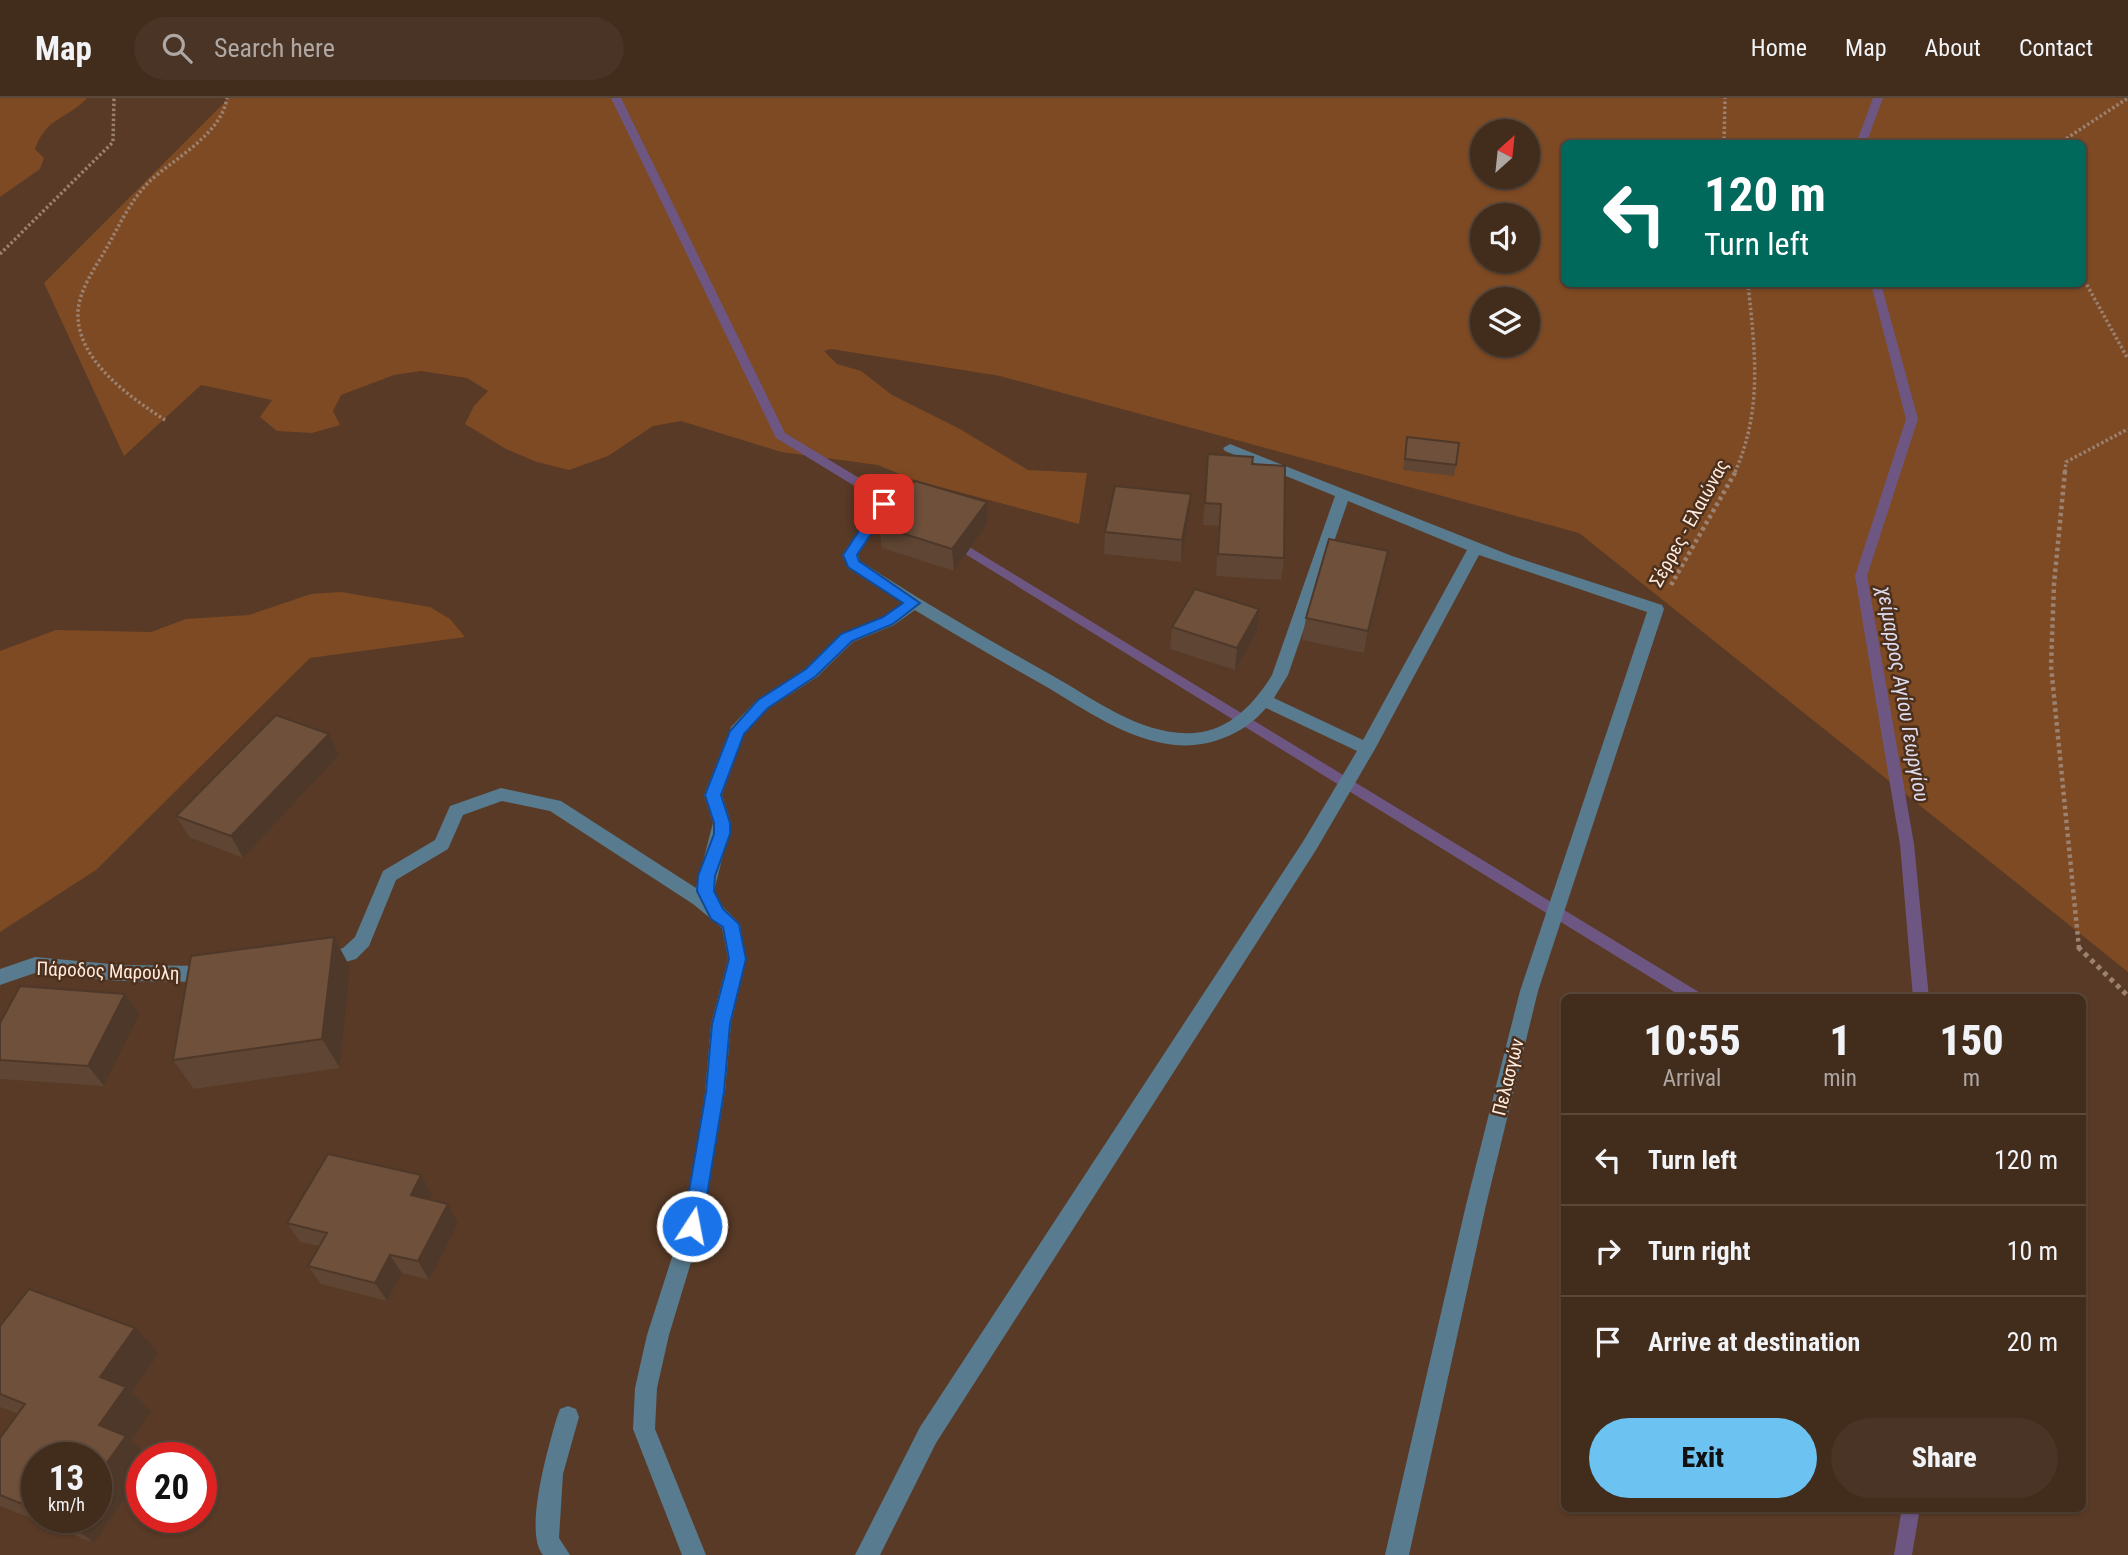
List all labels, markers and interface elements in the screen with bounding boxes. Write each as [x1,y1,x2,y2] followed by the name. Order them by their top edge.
[134,17,624,80] search box
[35,29,92,68] text: Map
[158,29,196,67] icon: search
[214,33,335,63] text: Search here
[1751,34,1807,62] text: Home
[1845,34,1887,62] text: Map
[1925,34,1981,62] text: About
[2019,34,2093,62] text: Contact
[1470,119,1540,189] north arrow
[1470,119,1540,357] map controls
[1704,166,1826,223] text: 120 m
[1589,168,1680,259] icon: left
[1470,203,1540,273] button: sound
[1704,225,1809,263] text: Turn left
[1470,287,1540,357] button: layers
[1644,455,1734,591] street label: Σέρρες - Ελαιώνας
[854,474,914,534] pin
[865,485,903,523] icon: arrive
[1872,583,1934,804] water label: χείμαρρος Αγίου Γεωργίου
[36,957,180,985] street label: Πάροδος Μαρούλη
[1643,1016,1741,1065] text: 10:55
[1829,1016,1851,1065] text: 1
[1939,1016,2004,1065] text: 150
[1487,1036,1529,1118] street label: Πελασγών
[1663,1065,1721,1092] text: Arrival
[1823,1065,1857,1092] text: min
[1963,1065,1980,1092] text: m
[1589,1141,1627,1179] icon: left
[1648,1145,1737,1175] text: Turn left
[1994,1145,2058,1175] text: 120 m
[655,1189,729,1263] position arrow
[1589,1232,1627,1270] icon: right
[1648,1236,1750,1266] text: Turn right
[2007,1236,2058,1266] text: 10 m
[1589,1323,1627,1361] icon: arrive
[1648,1327,1860,1357] text: Arrive at destination
[2007,1327,2058,1357] text: 20 m
[1589,1418,1817,1498] button: Exit
[1831,1418,2058,1498] button: Share
[126,1442,217,1533] speed limit sign: 20
[49,1458,84,1499] text: 13
[48,1494,85,1515] text: km/h

